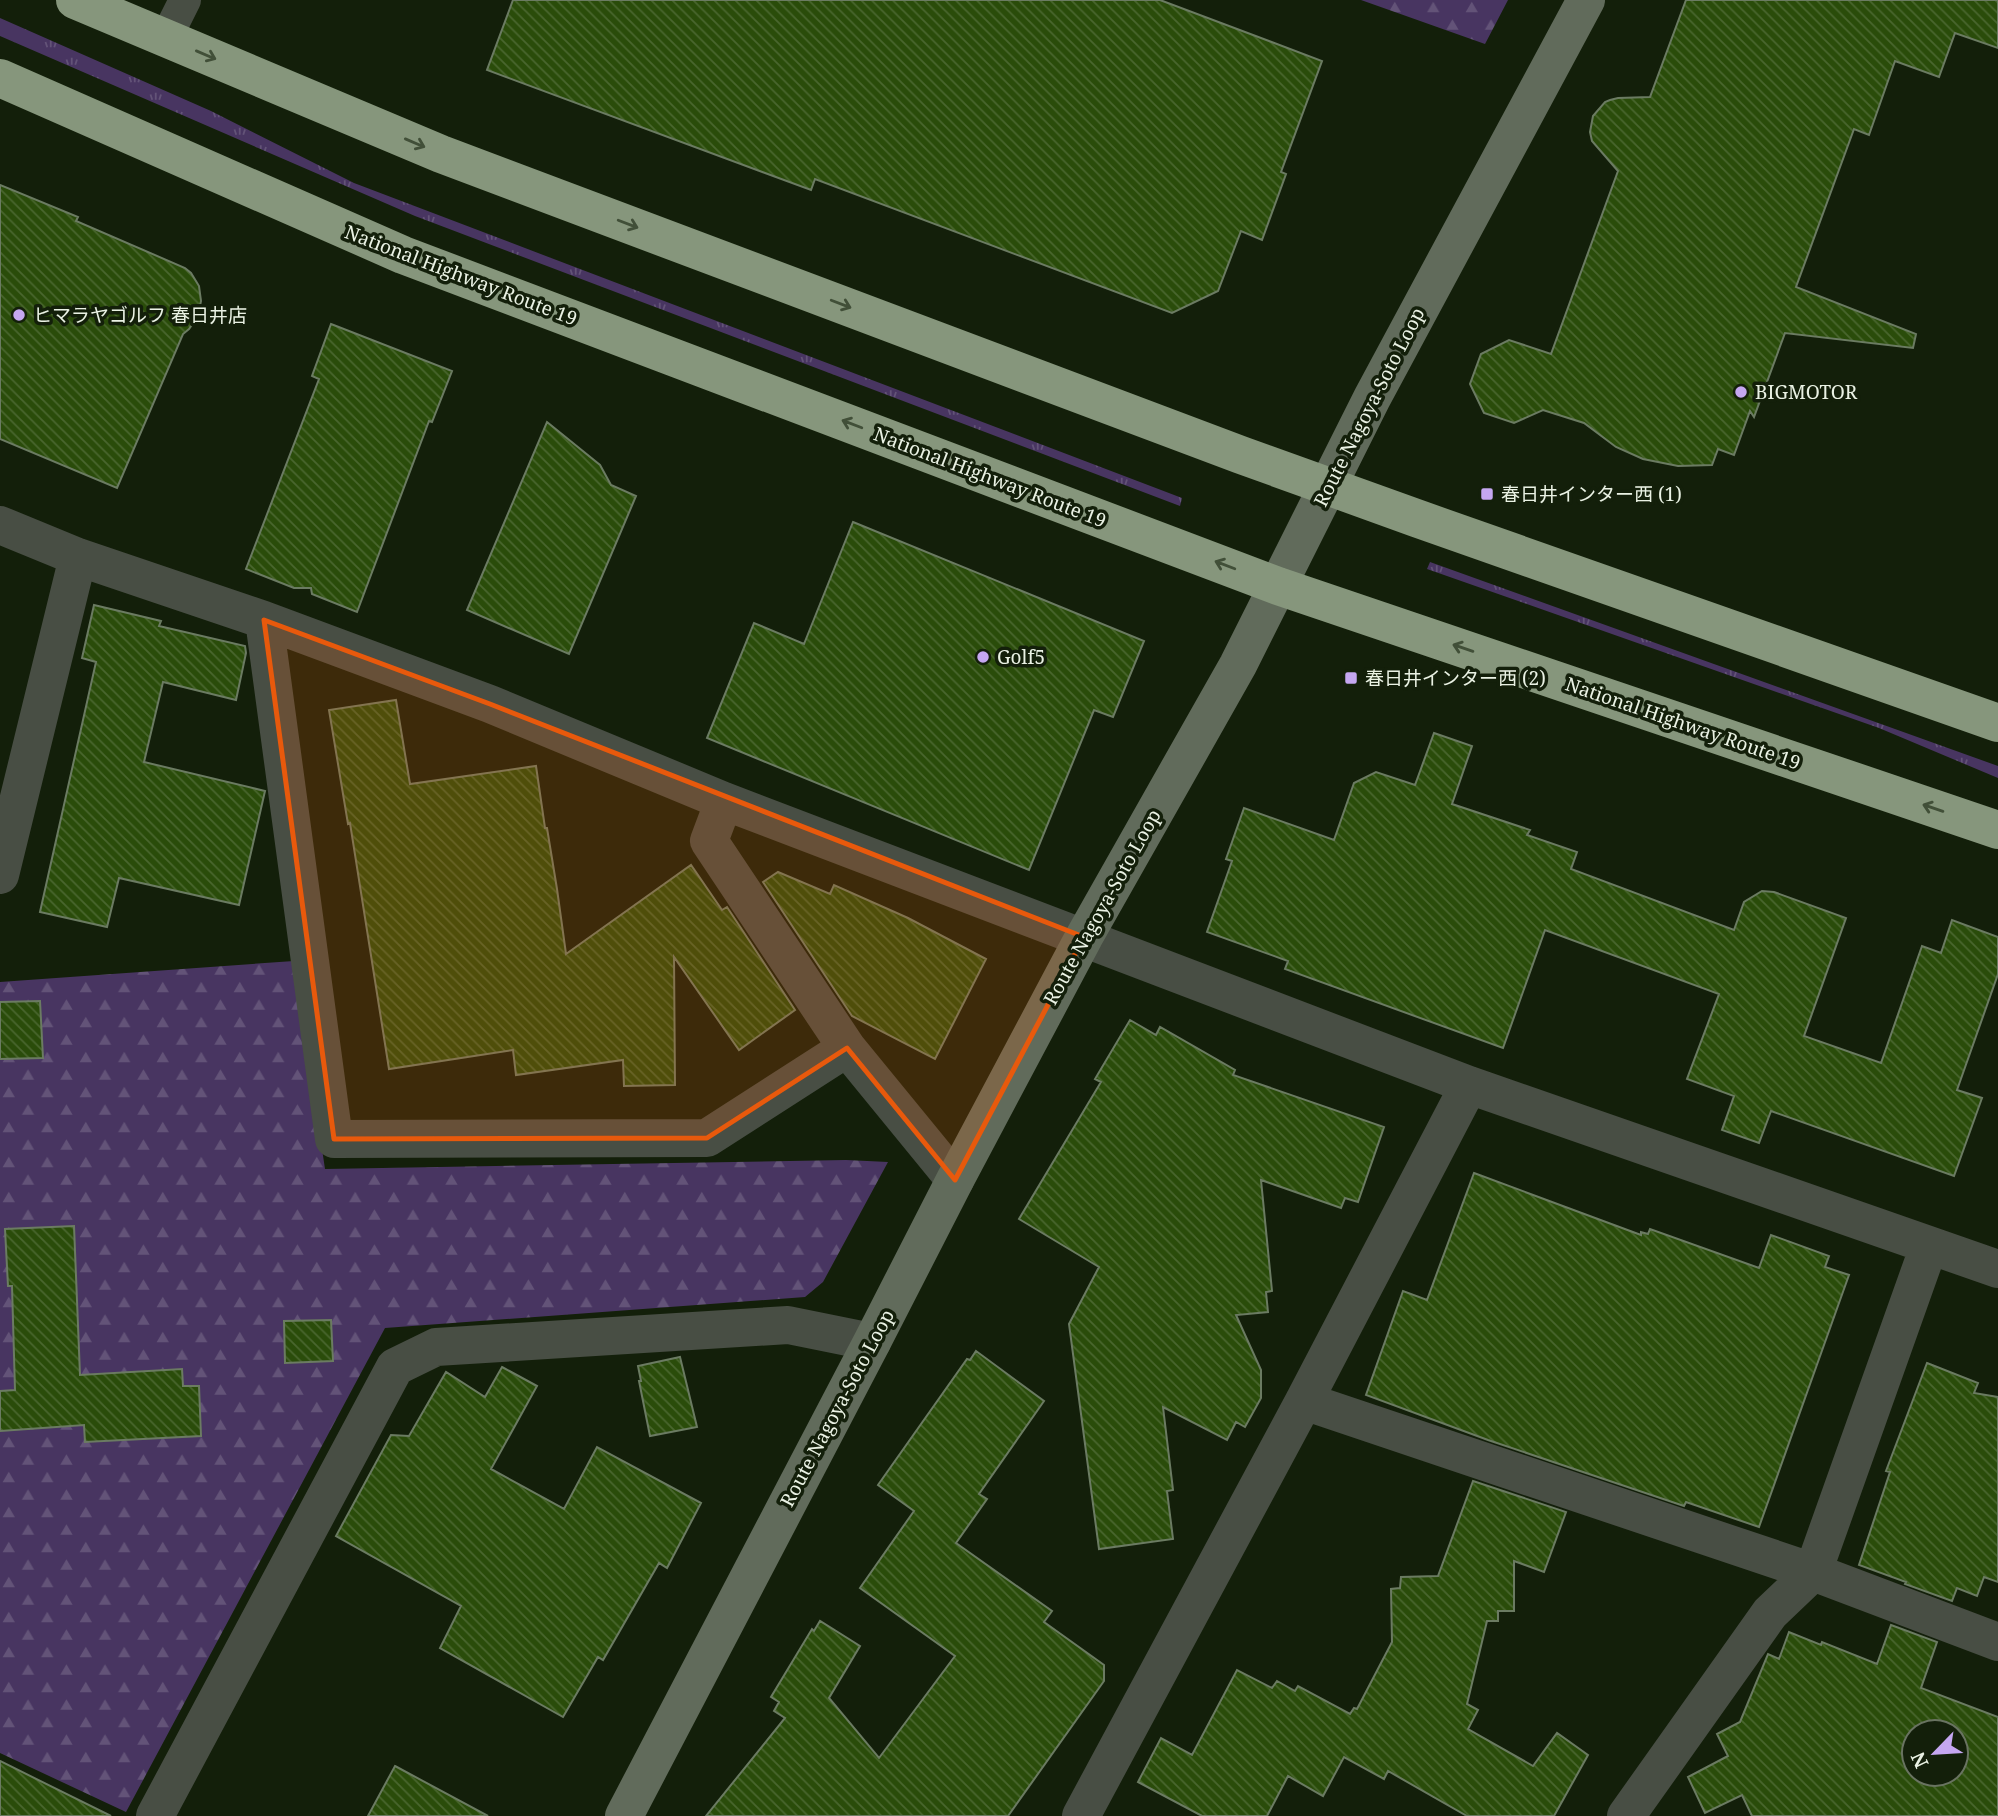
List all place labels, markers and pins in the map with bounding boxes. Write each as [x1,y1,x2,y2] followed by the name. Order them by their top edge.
[33,302,247,328] place label: ヒマラヤゴルフ 春日井店
[11,307,27,323] marker: ヒマラヤゴルフ 春日井店
[1755,379,1858,405] place label: BIGMOTOR
[1733,384,1749,400] marker: BIGMOTOR
[1501,481,1682,507] place label: 春日井インター西 (1)
[1479,486,1495,502] marker: 春日井インター西 (1)
[997,644,1045,670] place label: Golf5
[975,649,991,665] marker: Golf5
[1365,665,1546,691] place label: 春日井インター西 (2)
[1343,670,1359,686] marker: 春日井インター西 (2)

